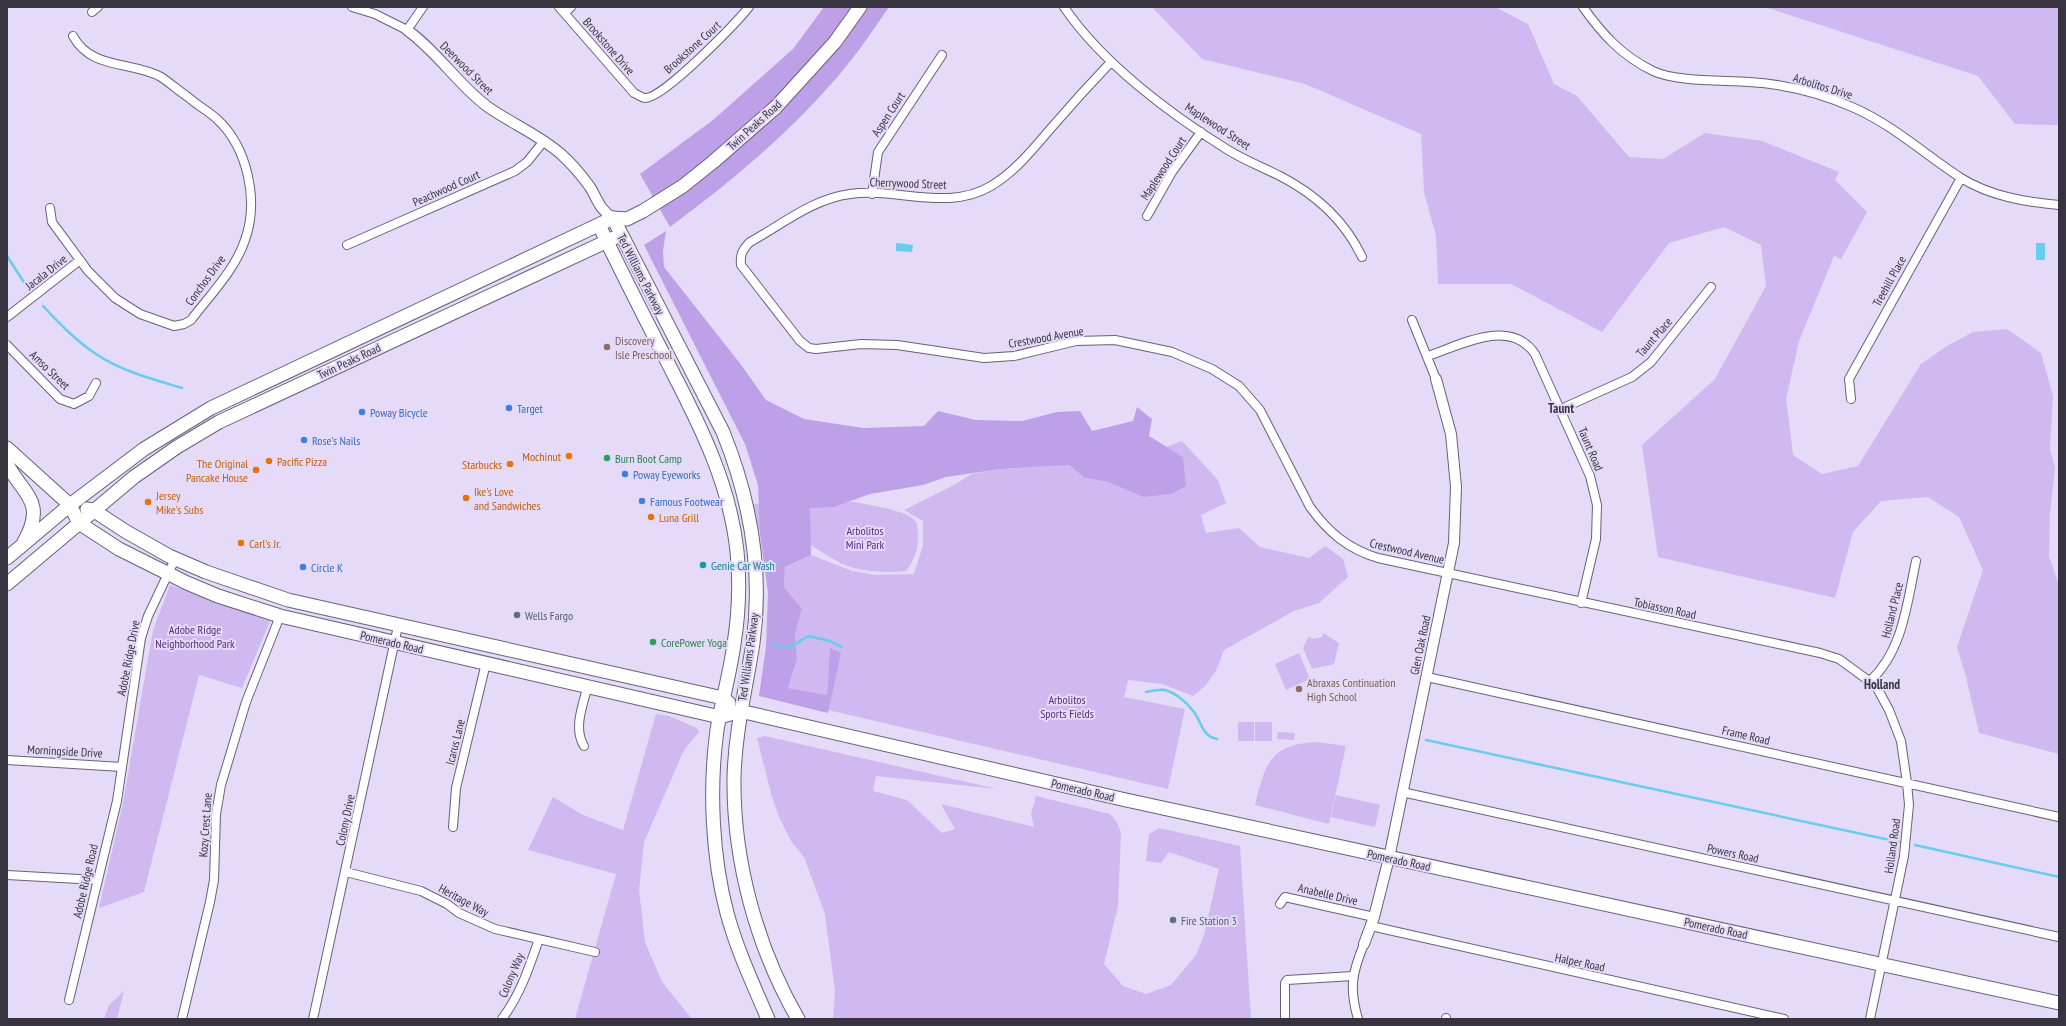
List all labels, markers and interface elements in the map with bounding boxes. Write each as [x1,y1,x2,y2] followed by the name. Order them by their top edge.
[580,14,638,78] street label: Brookstone Drive
[660,17,724,77] street label: Brookstone Court
[437,38,497,98] street label: Deerwood Street
[1791,70,1855,102] street label: Arbolitos Drive
[868,88,908,139] street label: Aspen Court
[724,97,784,153] street label: Twin Peaks Road
[1182,99,1254,153] street label: Maplewood Street
[1137,133,1189,203] street label: Maplewood Court
[410,166,483,209] street label: Peachwood Court
[869,174,947,192] street label: Cherrywood Street
[614,231,668,317] street label: Ted Williams Parkway
[21,251,70,294] street label: Jacala Drive
[182,252,228,308] street label: Conchos Drive
[1869,253,1909,309] street label: Treehill Place
[1633,314,1675,360] street label: Taunt Place
[1007,323,1085,351] street label: Crestwood Avenue
[615,333,672,362] place label: Discovery Isle Preschool
[315,340,383,382] street label: Twin Peaks Road
[602,342,612,352] marker: Discovery Isle Preschool
[27,347,74,393] street label: Amso Street
[1548,400,1574,417] district label: Taunt
[517,401,544,416] place label: Target
[504,403,514,413] marker: Target
[370,405,428,420] place label: Poway Bicycle
[357,407,367,417] marker: Poway Bicycle
[1575,425,1607,473] street label: Taunt Road
[312,433,360,448] place label: Rose's Nails
[299,435,309,445] marker: Rose's Nails
[522,449,562,464] place label: Mochinut
[564,451,574,461] marker: Mochinut
[615,451,682,466] place label: Burn Boot Camp
[602,453,612,463] marker: Burn Boot Camp
[277,454,327,469] place label: Pacific Pizza
[186,456,248,485] place label: The Original Pancake House
[264,456,274,466] marker: Pacific Pizza
[462,457,502,472] place label: Starbucks
[505,459,515,469] marker: Starbucks
[251,465,261,475] marker: The Original Pancake House
[633,467,700,482] place label: Poway Eyeworks
[620,469,630,479] marker: Poway Eyeworks
[474,484,540,513] place label: Ike's Love and Sandwiches
[155,488,203,517] place label: Jersey Mike's Subs
[461,493,471,503] marker: Ike's Love and Sandwiches
[650,494,724,509] place label: Famous Footwear
[637,496,647,506] marker: Famous Footwear
[143,497,153,507] marker: Jersey Mike's Subs
[659,510,699,525] place label: Luna Grill
[646,512,656,522] marker: Luna Grill
[846,523,885,552] park label: Arbolitos Mini Park
[1368,535,1446,567] street label: Crestwood Avenue
[249,536,281,551] place label: Carl's Jr.
[236,538,246,548] marker: Carl's Jr.
[711,558,775,573] place label: Genie Car Wash
[311,560,343,575] place label: Circle K
[698,560,708,570] marker: Genie Car Wash
[298,562,308,572] marker: Circle K
[1878,580,1906,639] street label: Holland Place
[1632,594,1698,622] street label: Tobiasson Road
[525,608,573,623] place label: Wells Fargo
[512,610,522,620] marker: Wells Fargo
[734,611,762,702] street label: Ted Williams Parkway
[1406,614,1434,676] street label: Glen Oak Road
[113,619,143,697] street label: Adobe Ridge Drive
[155,622,235,651] park label: Adobe Ridge Neighborhood Park
[359,627,425,657] street label: Pomerado Road
[661,635,727,650] place label: CorePower Yoga
[648,637,658,647] marker: CorePower Yoga
[1307,675,1395,704] place label: Abraxas Continuation High School
[1864,676,1900,693] district label: Holland
[1294,684,1304,694] marker: Abraxas Continuation High School
[1040,692,1094,721] park label: Arbolitos Sports Fields
[442,717,468,767] street label: Icarus Lane
[1721,722,1771,748] street label: Frame Road
[27,742,103,760] street label: Morningside Drive
[1050,775,1116,805] street label: Pomerado Road
[195,792,215,858] street label: Kozy Crest Lane
[332,793,358,847] street label: Colony Drive
[1881,817,1903,875] street label: Holland Road
[1706,840,1760,866] street label: Powers Road
[69,843,101,919] street label: Adobe Ridge Road
[1366,846,1432,874] street label: Pomerado Road
[1297,880,1359,908] street label: Anabelle Drive
[436,881,492,920] street label: Heritage Way
[1181,913,1237,928] place label: Fire Station 3
[1683,914,1749,942] street label: Pomerado Road
[1168,915,1178,925] marker: Fire Station 3
[1554,949,1606,975] street label: Halper Road
[495,950,527,1000] street label: Colony Way

